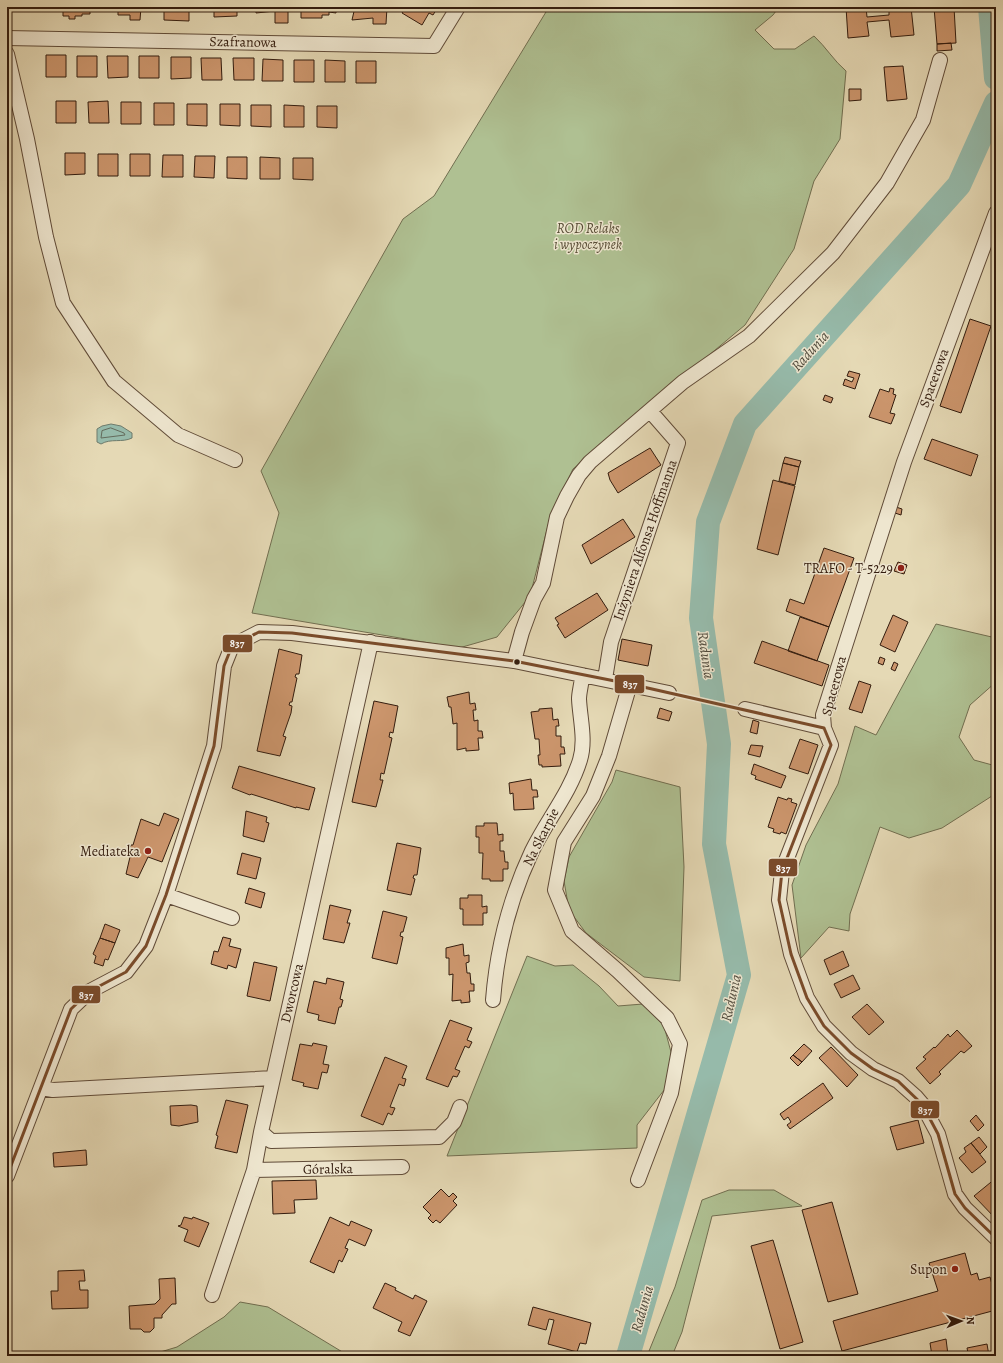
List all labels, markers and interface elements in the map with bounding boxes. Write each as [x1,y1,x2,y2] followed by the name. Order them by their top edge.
[209,32,277,52] street label: Szafranowa
[554,219,622,254] park label: ROD Relaks i wypoczynek
[787,326,833,375] water label: Radunia
[915,345,954,410] street label: Spacerowa
[608,457,682,623] street label: Inżyniera Alfonsa Hoffmanna
[804,559,893,578] place label: TRAFO - T-5229
[896,563,906,573] marker: TRAFO - T-5229
[693,630,719,680] water label: Radunia
[222,634,253,653] line badge: 837
[230,636,245,651] text: 837
[817,653,851,718] street label: Spacerowa
[512,657,522,667] unlabelled marker
[614,674,645,694] line badge: 837
[623,677,638,692] text: 837
[518,805,564,869] street label: Na Skarpie
[80,842,140,861] place label: Mediateka
[143,846,153,856] marker: Mediateka
[768,858,798,877] line badge: 837
[776,861,791,876] text: 837
[276,961,308,1025] street label: Dworcowa
[716,972,746,1024] water label: Radunia
[71,985,101,1004] line badge: 837
[79,988,94,1003] text: 837
[910,1100,940,1119] line badge: 837
[918,1103,933,1118] text: 837
[303,1159,354,1179] street label: Góralska
[910,1260,947,1279] place label: Supon
[950,1264,960,1274] marker: Supon
[626,1283,658,1335] water label: Radunia
[941,1301,981,1341] north arrow
[963,1316,978,1325] text: N

